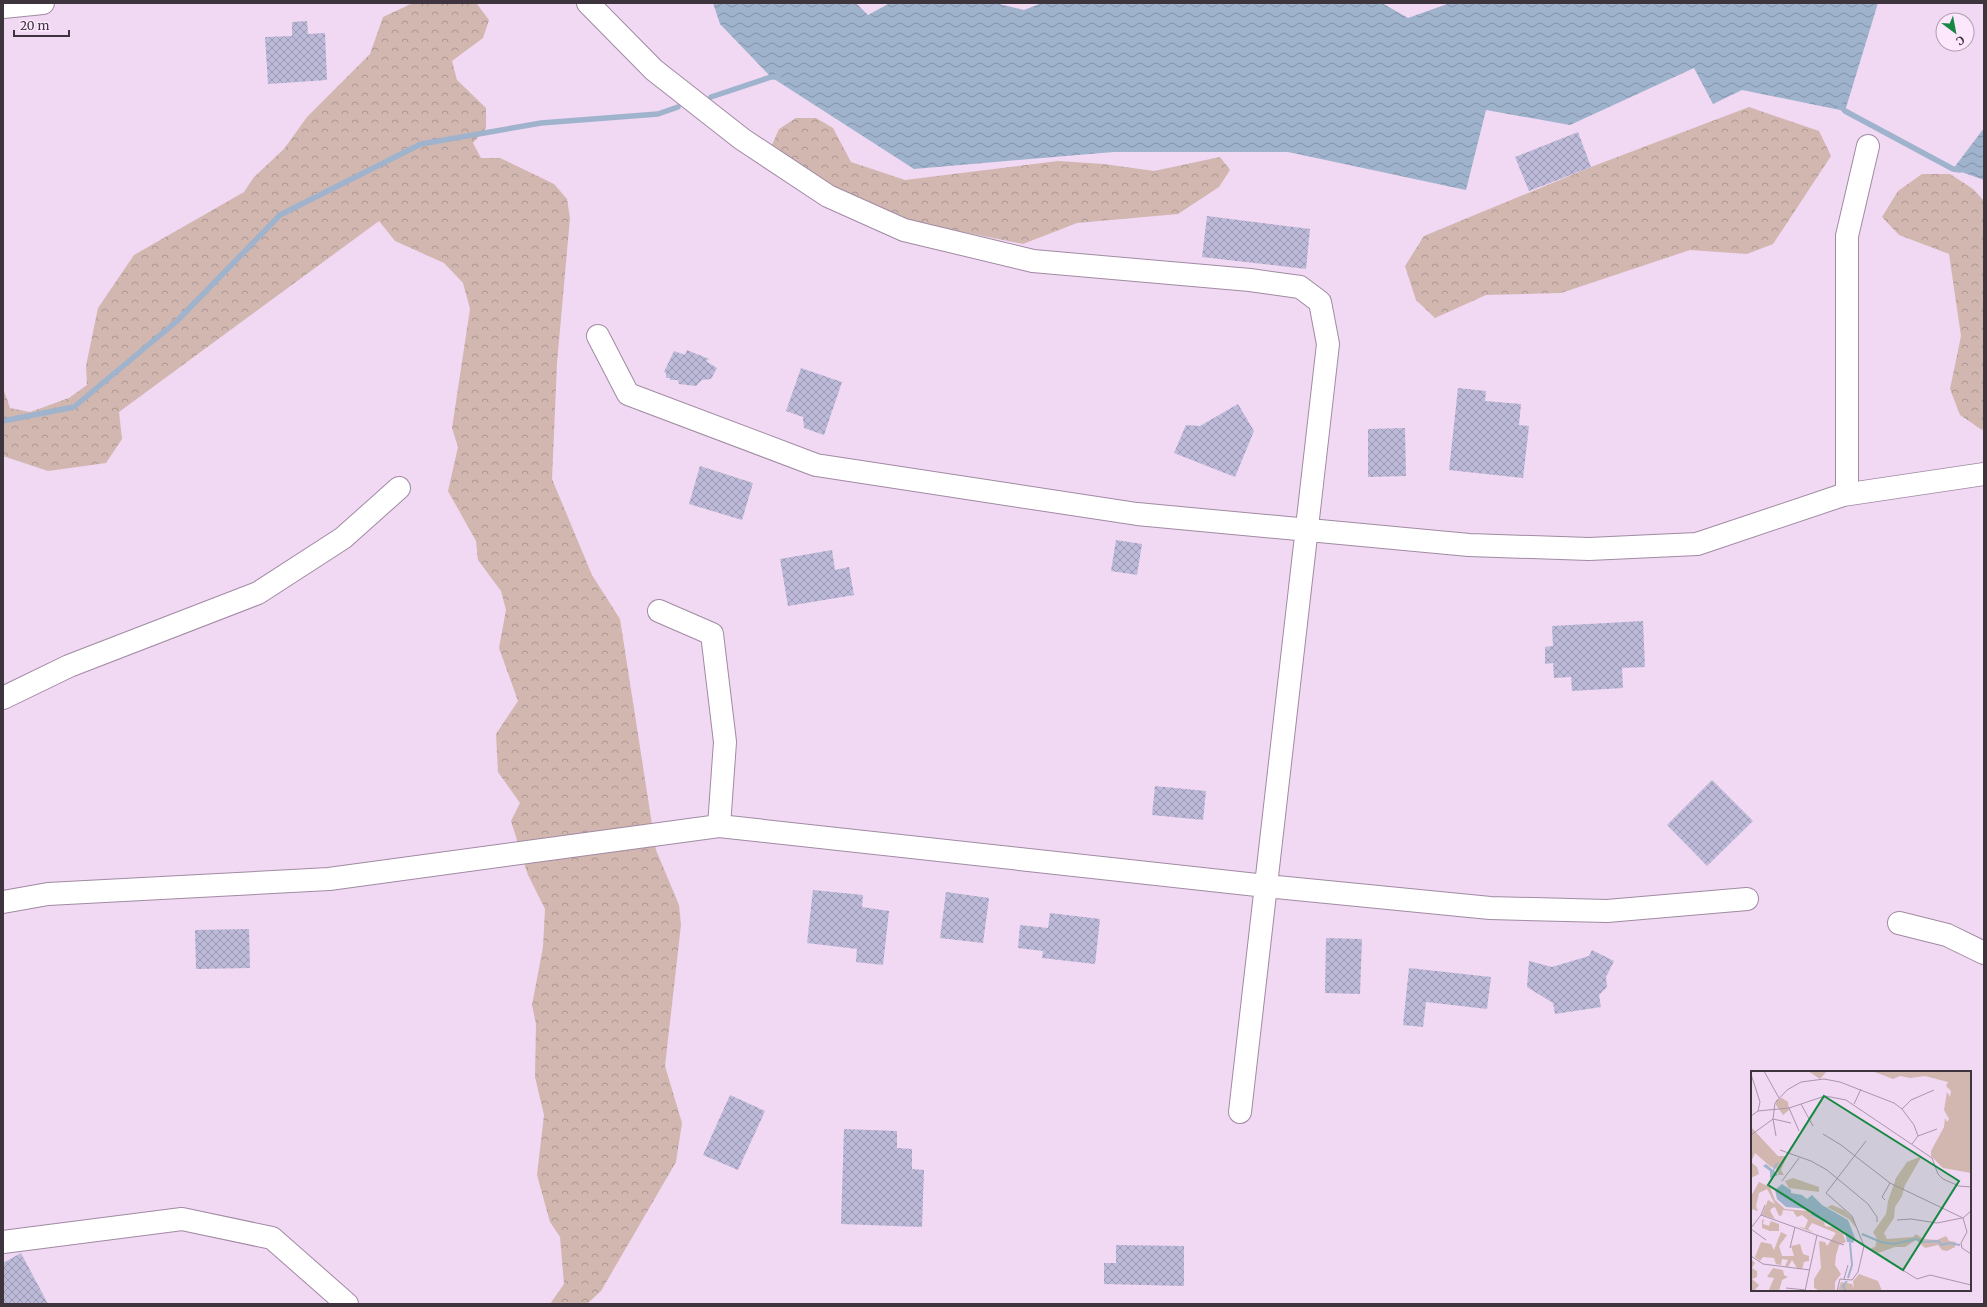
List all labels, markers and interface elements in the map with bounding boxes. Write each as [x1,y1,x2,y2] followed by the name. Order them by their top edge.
[14,12,69,38] scale bar
[1935,12,1975,52] north arrow
[20,18,49,33] text: 20 m
[1953,33,1967,48] text: С
[1751,1071,1971,1291] inset map

